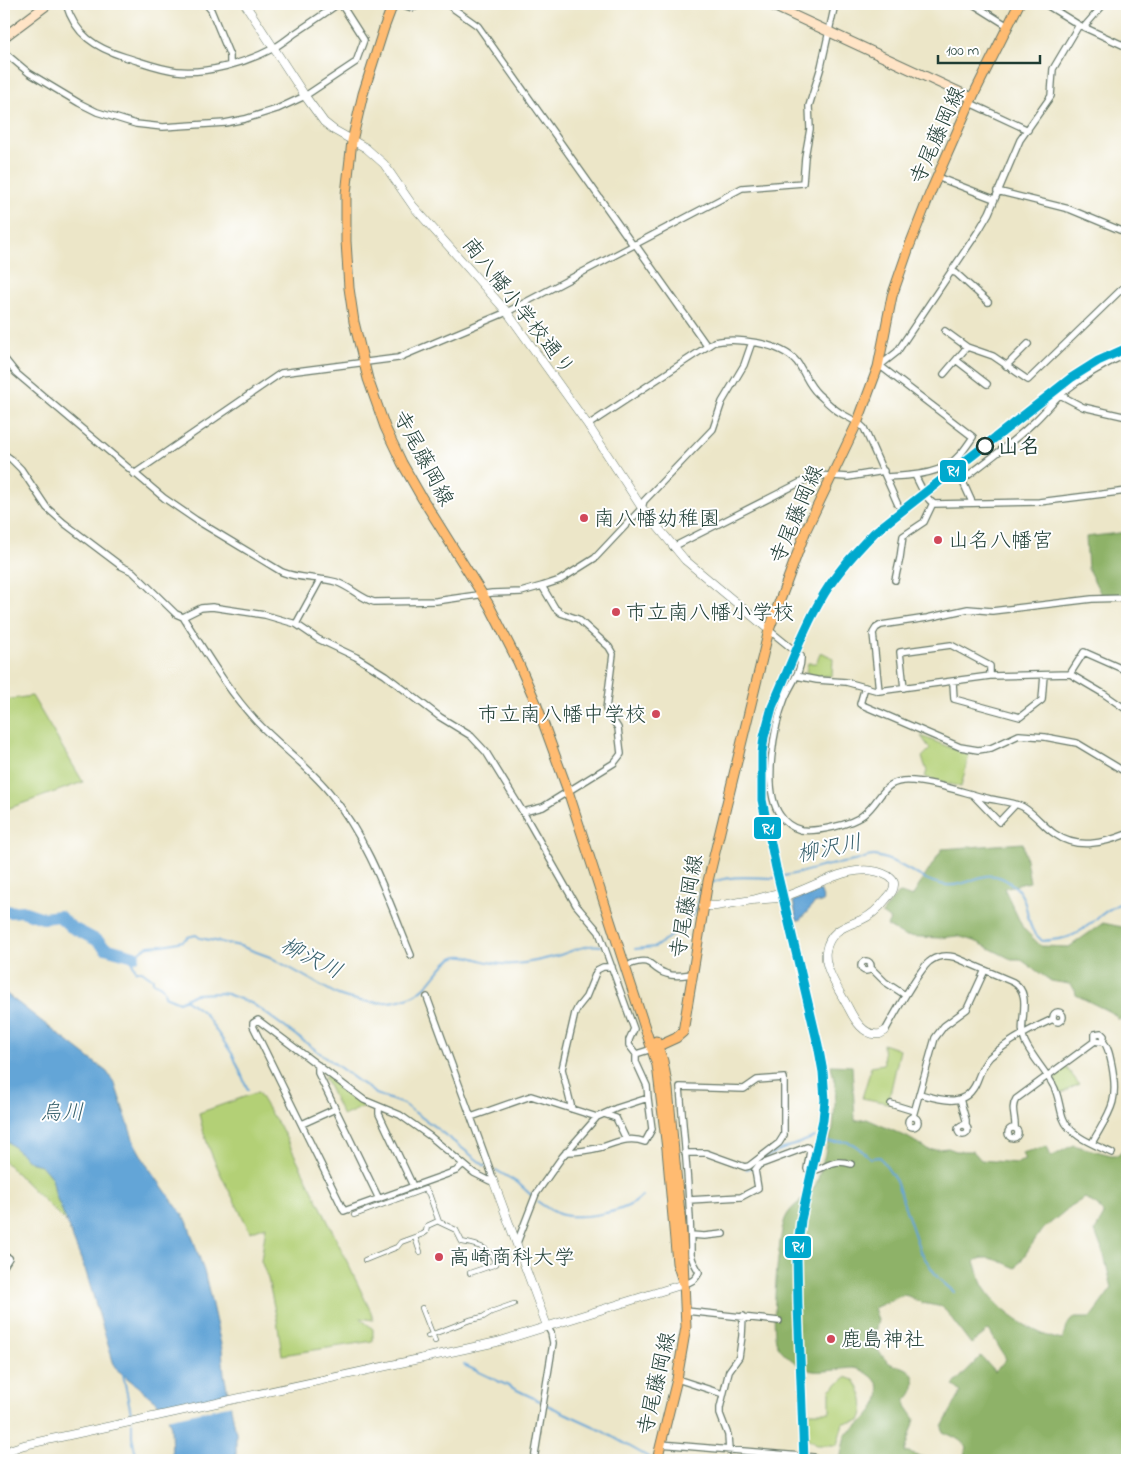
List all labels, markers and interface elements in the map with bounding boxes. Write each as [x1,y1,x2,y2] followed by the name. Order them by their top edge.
[938,32,1041,64] scale bar
[946,40,979,62] text: 100 m
[904,82,974,190] street label: 寺尾藤岡線
[454,232,581,383] street label: 南八幡小学校通り
[384,406,460,512] street label: 寺尾藤岡線
[998,433,1040,463] place label: 山名
[976,437,994,455] marker: 山名
[939,459,967,483] line badge: R1
[764,461,832,569] street label: 寺尾藤岡線
[946,461,960,482] text: R1
[594,505,720,535] place label: 南八幡幼稚園
[578,512,590,524] marker: 南八幡幼稚園
[948,527,1053,557] place label: 山名八幡宮
[932,534,944,546] marker: 山名八幡宮
[626,599,794,629] place label: 市立南八幡小学校
[610,606,622,618] marker: 市立南八幡小学校
[478,701,646,731] place label: 市立南八幡中学校
[650,708,662,720] marker: 市立南八幡中学校
[753,816,782,840] line badge: R1
[761,819,775,840] text: R1
[794,828,865,872] water label: 柳沢川
[664,852,712,961] street label: 寺尾藤岡線
[274,930,347,989] water label: 柳沢川
[40,1098,84,1130] water label: 烏川
[784,1235,812,1259] line badge: R1
[791,1237,805,1258] text: R1
[449,1244,575,1274] place label: 高崎商科大学
[433,1251,445,1263] marker: 高崎商科大学
[841,1326,925,1356] place label: 鹿島神社
[632,1329,684,1438] street label: 寺尾藤岡線
[825,1333,837,1345] marker: 鹿島神社

